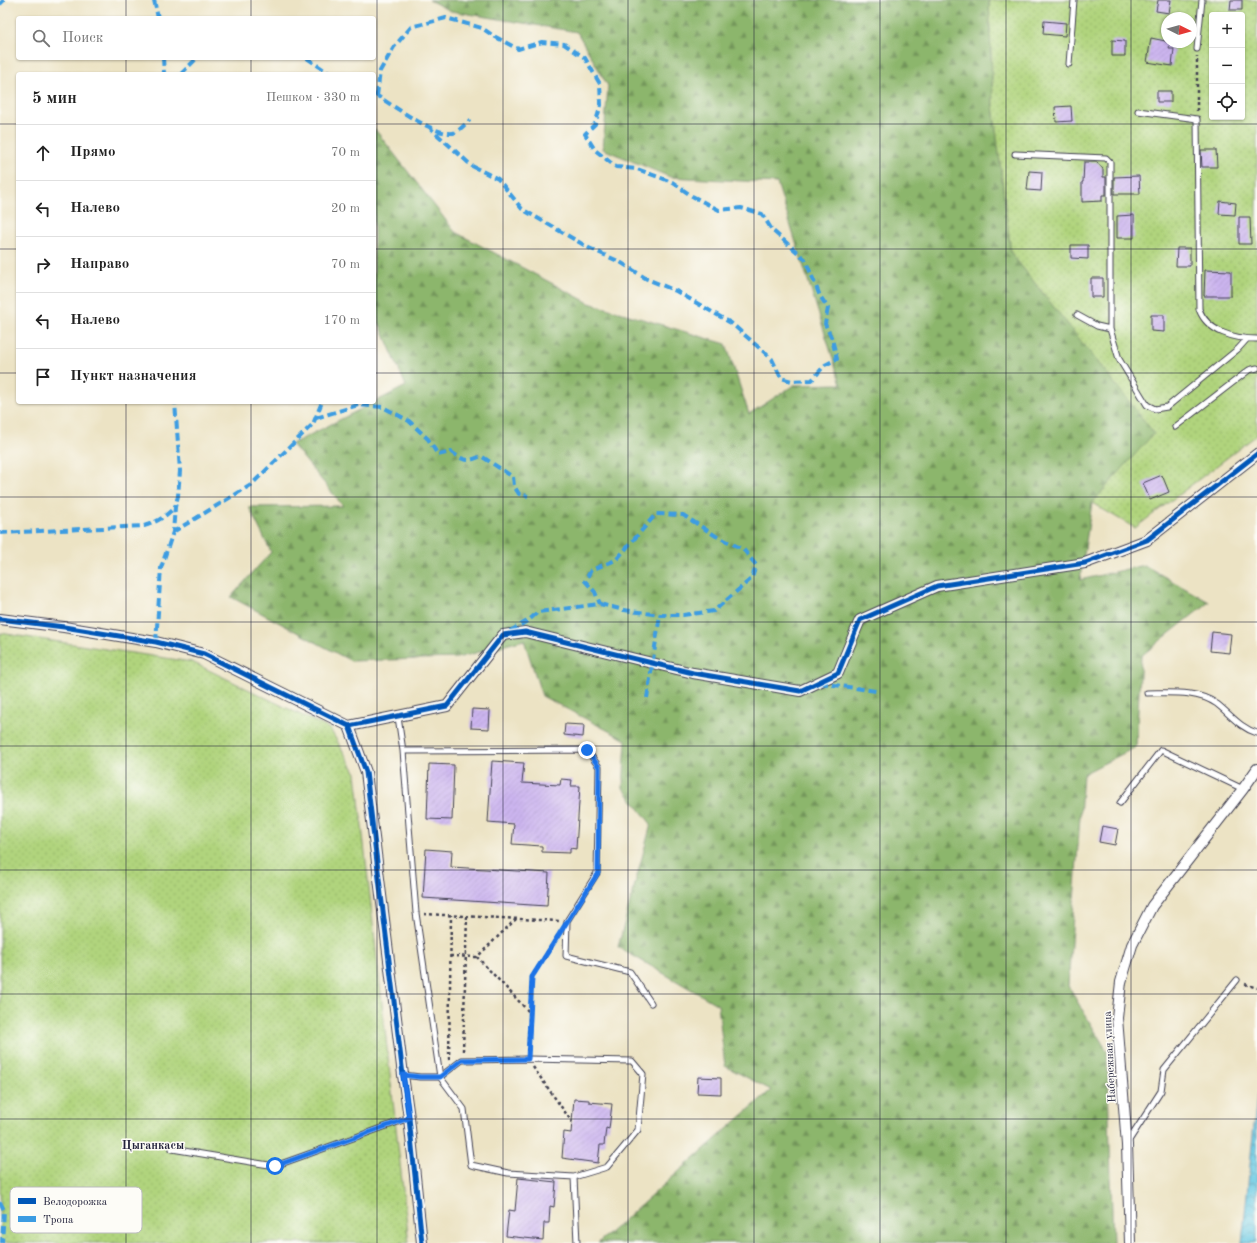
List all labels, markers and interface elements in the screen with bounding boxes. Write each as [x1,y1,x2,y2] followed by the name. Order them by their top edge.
[1161,12,1197,48] north arrow
[1209,12,1245,120] map controls
[1209,12,1245,48] button: +
[16,16,376,60] search box
[30,27,52,49] icon: search
[62,31,103,46] text: Поиск
[1209,48,1245,84] button: −
[1209,84,1245,120] button: locate
[32,90,77,107] text: 5 мин
[266,91,360,104] text: Пешком · 330 m
[32,142,54,164] icon: ahead
[70,145,116,160] text: Прямо
[331,146,360,159] text: 70 m
[32,198,54,220] icon: left
[70,201,120,216] text: Налево
[331,202,360,215] text: 20 m
[32,254,54,276] icon: right
[70,257,129,272] text: Направо
[331,258,360,271] text: 70 m
[32,310,54,332] icon: left
[70,313,120,328] text: Налево
[323,314,360,327] text: 170 m
[32,366,54,388] icon: arrive
[70,369,197,384] text: Пункт назначения
[578,741,596,759] route end
[1103,1010,1118,1103] street label: Набережная улица
[122,1140,184,1152] district label: Цыганкасы
[266,1157,284,1175] route start
[10,1187,142,1233] legend
[43,1197,108,1208] text: Велодорожка
[43,1215,74,1226] text: Тропа

